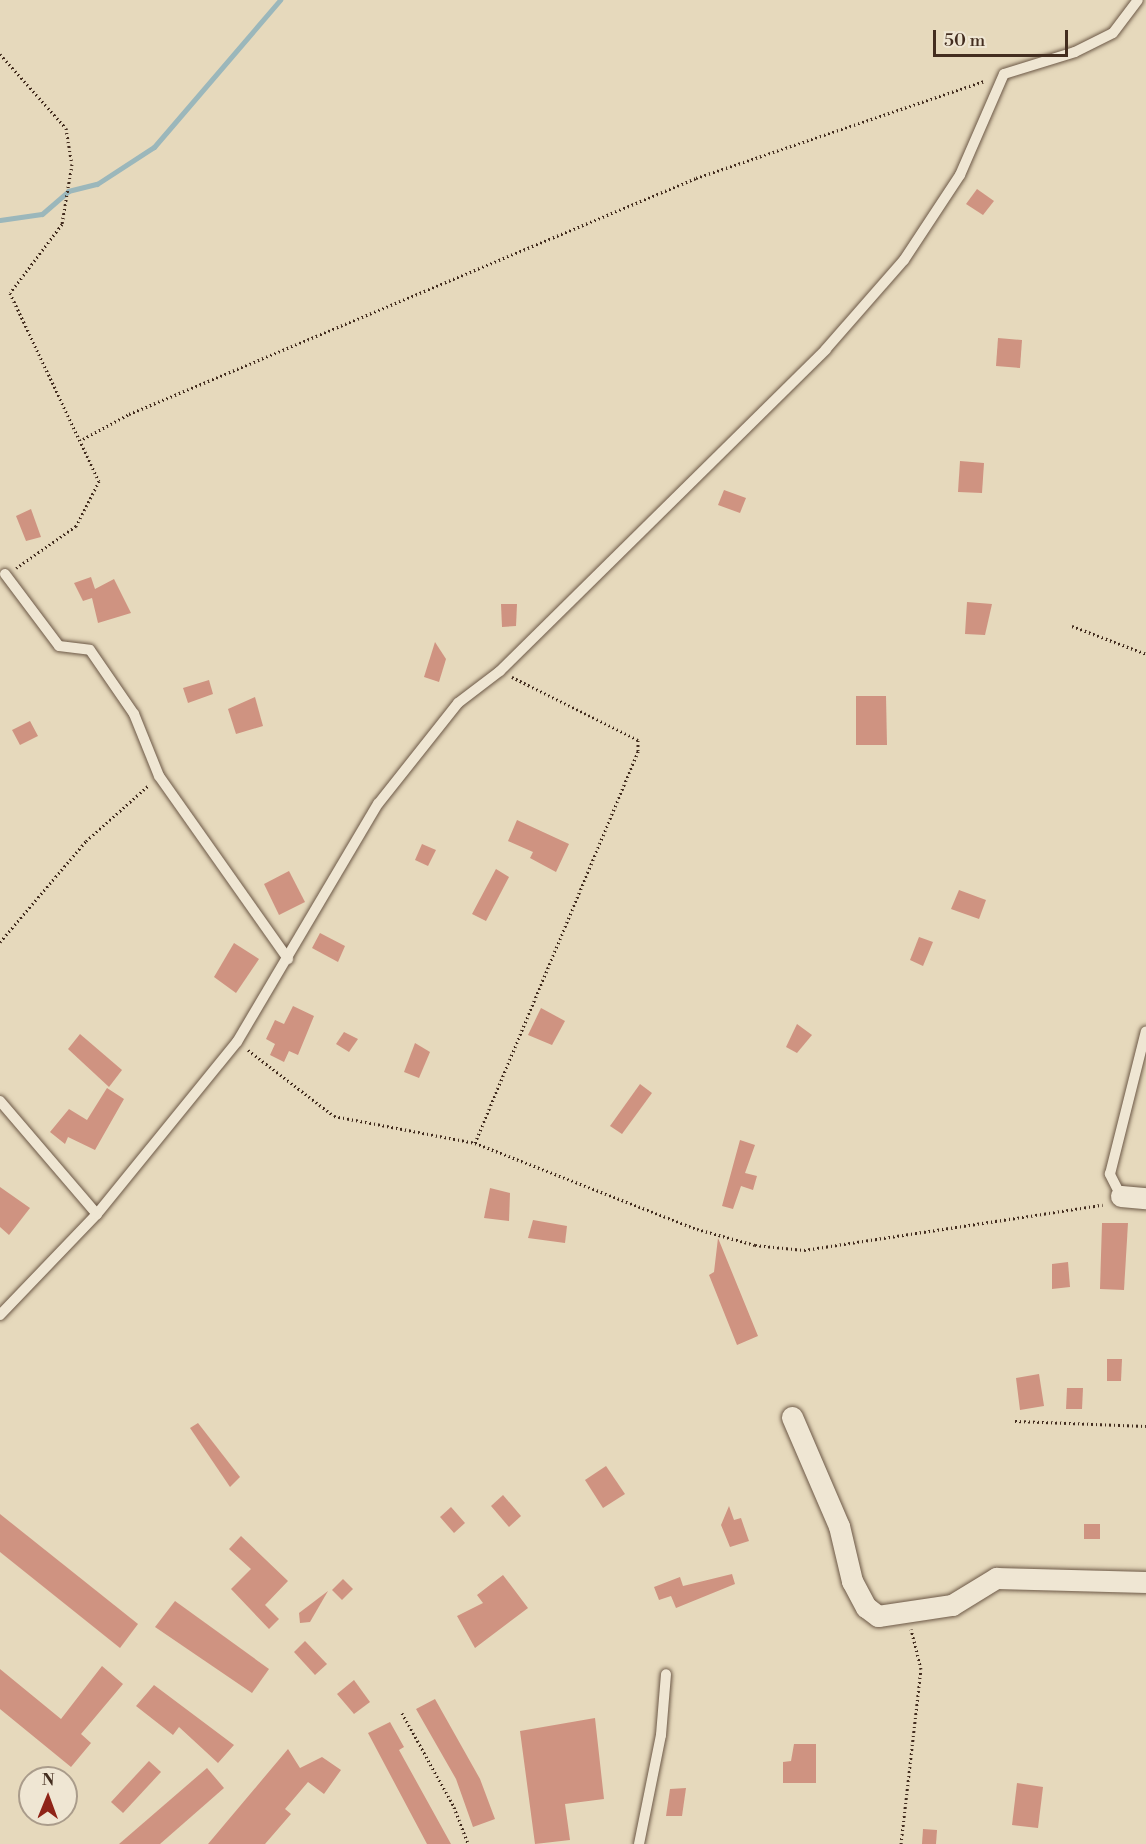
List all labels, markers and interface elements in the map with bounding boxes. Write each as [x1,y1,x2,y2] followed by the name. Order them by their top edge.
[936,18,1071,56] scale bar
[944,29,985,52] text: 50 m
[18,1766,78,1826] north arrow
[42,1770,55,1790] text: N

